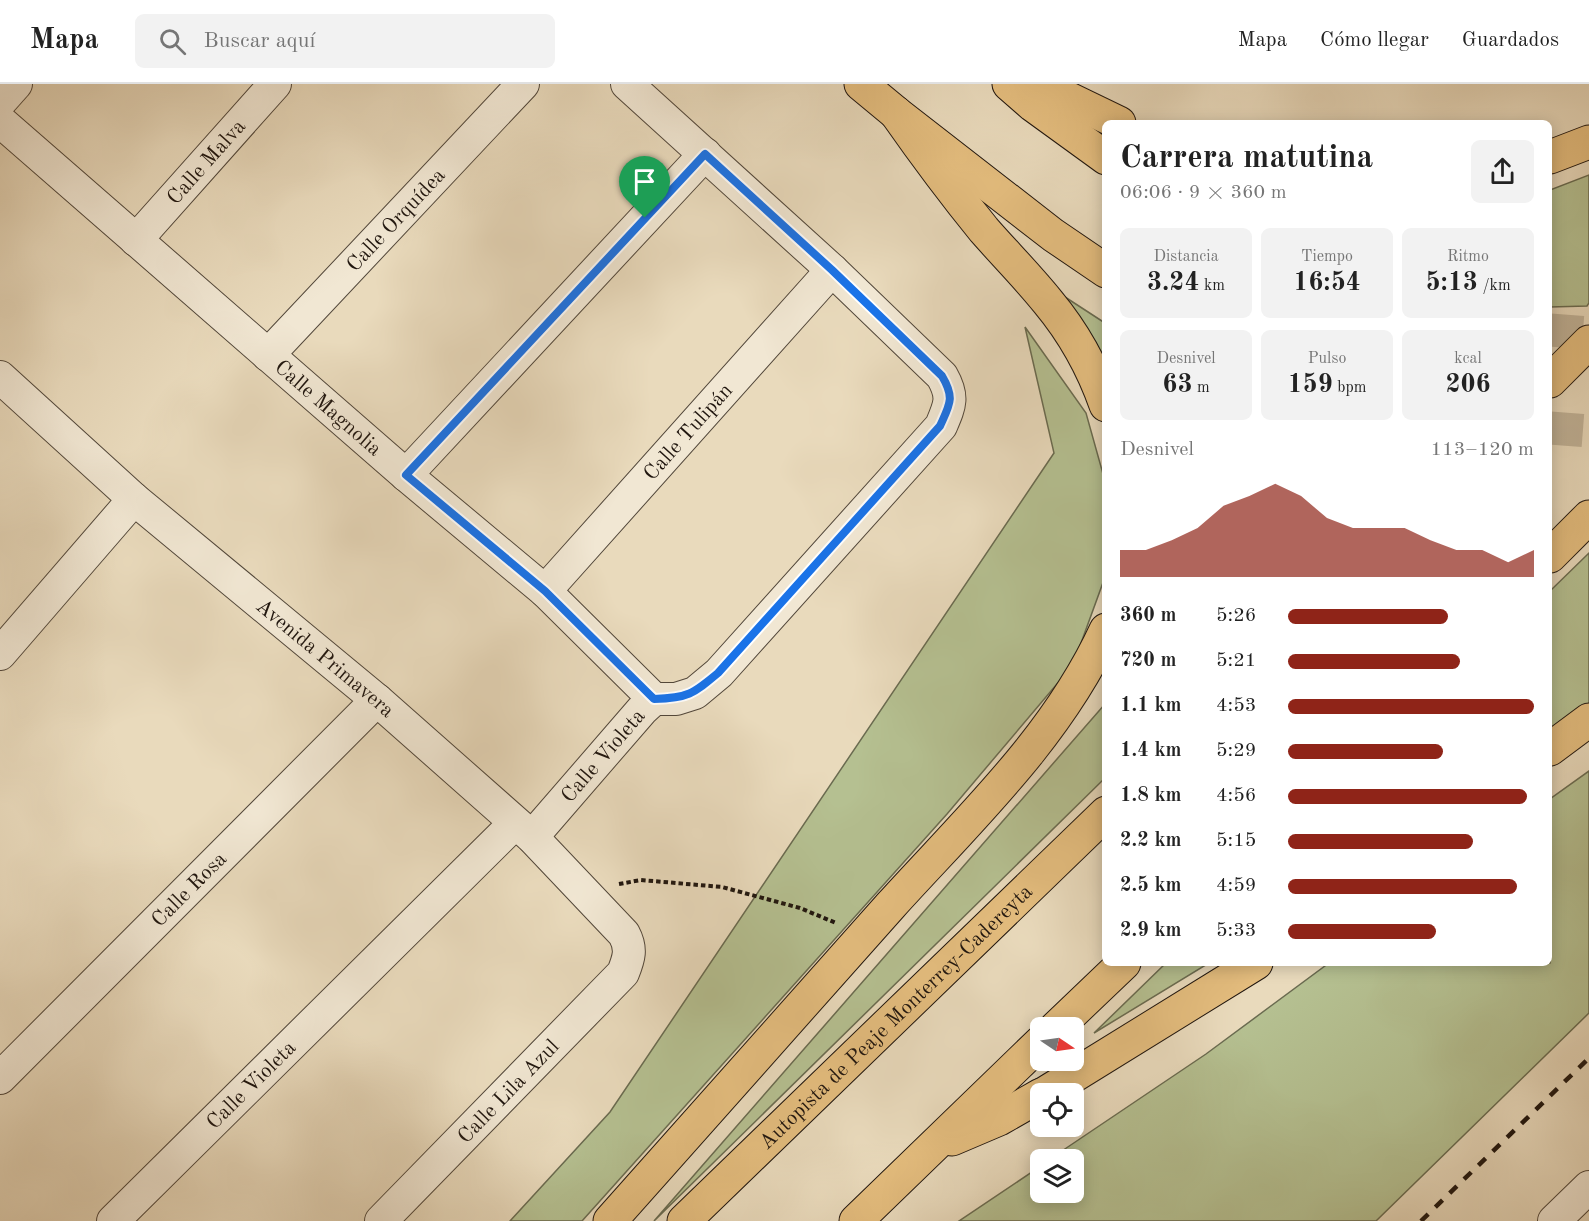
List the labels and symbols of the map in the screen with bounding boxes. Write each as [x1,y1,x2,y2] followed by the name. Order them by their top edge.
[164,116,250,209] street label: Calle Malva
[619,156,670,218] pin
[343,165,450,276] street label: Calle Orquídea
[270,357,385,461] street label: Calle Magnolia
[640,380,737,485] street label: Calle Tulipán
[252,596,398,722] street label: Avenida Primavera
[558,706,650,807] street label: Calle Violeta
[148,848,231,932] street label: Calle Rosa
[756,881,1037,1154] street label: Autopista de Peaje Monterrey-Cadereyta
[1030,1017,1084,1071] north arrow
[455,1036,564,1148] street label: Calle Lila Azul
[203,1037,300,1134] street label: Calle Violeta

